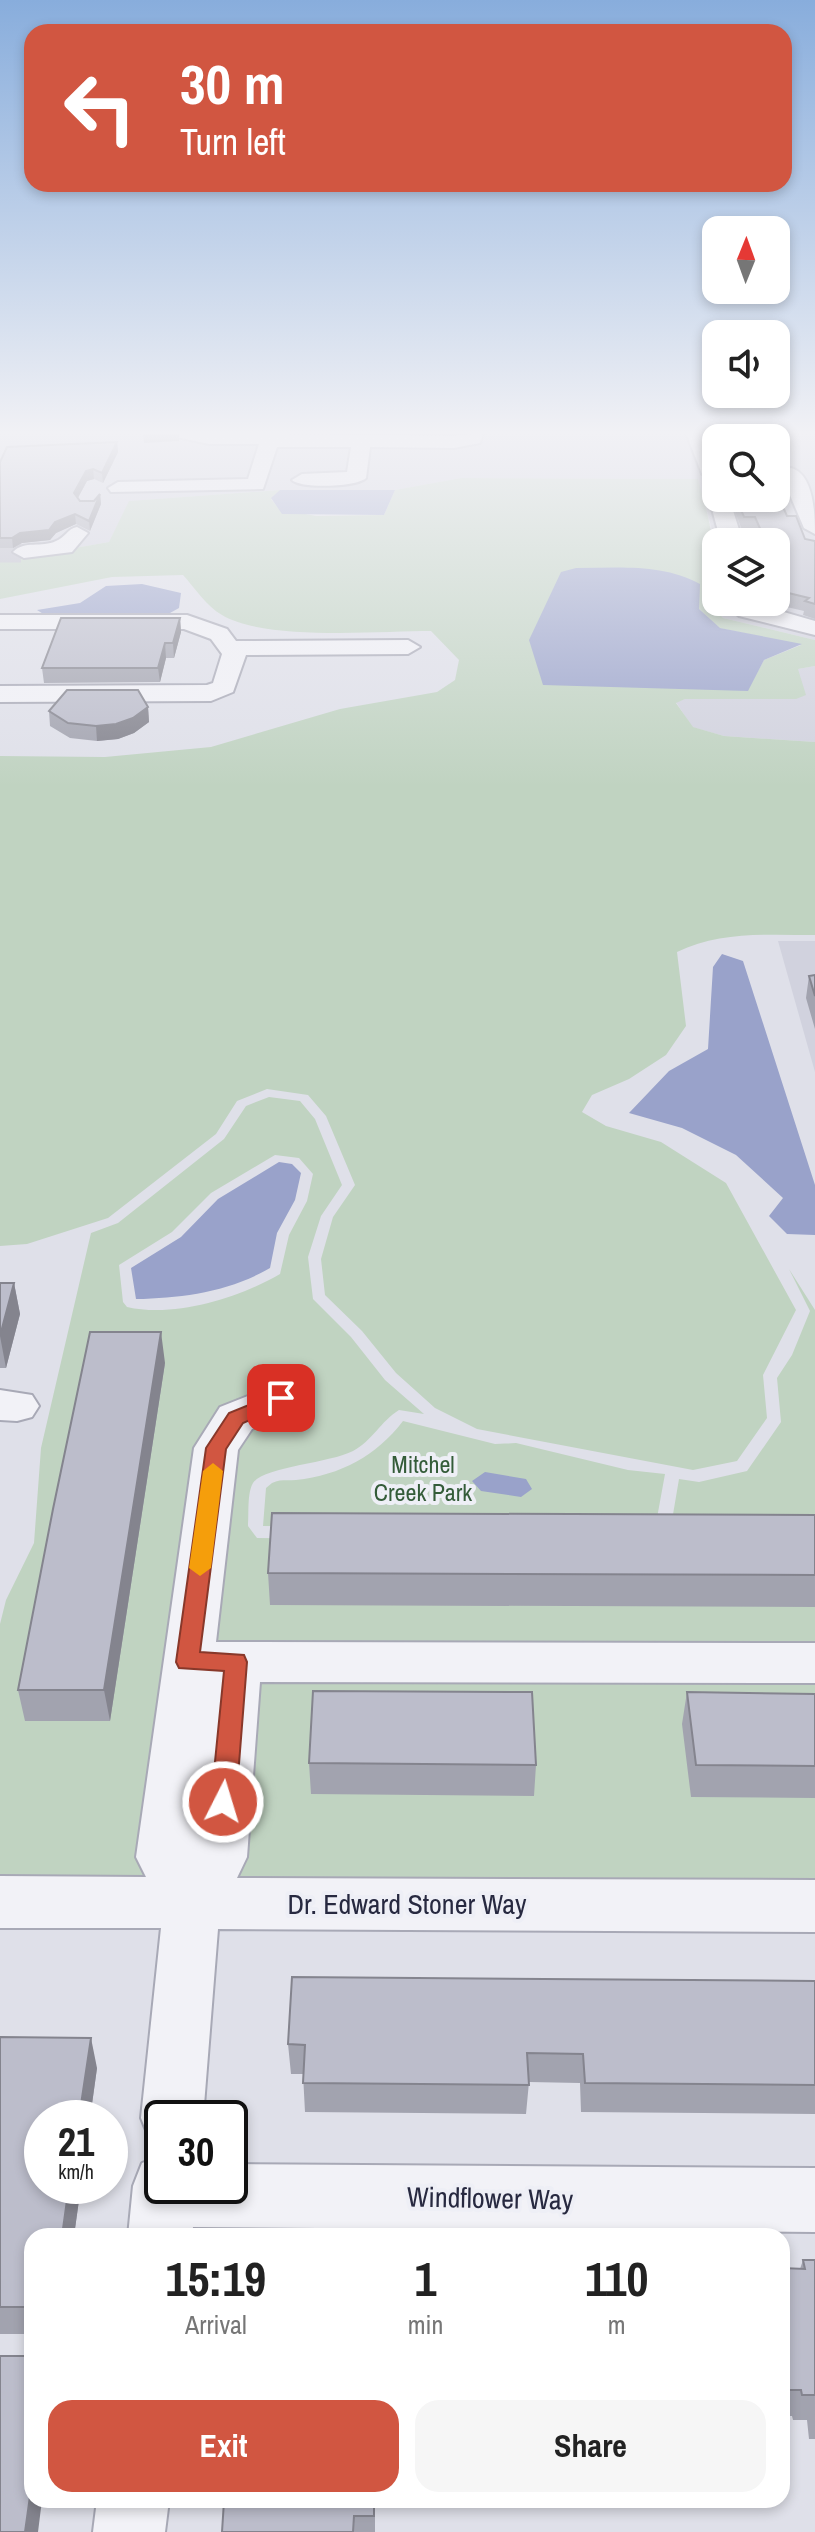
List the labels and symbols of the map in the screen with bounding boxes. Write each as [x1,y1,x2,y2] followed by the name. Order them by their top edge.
[702,216,790,304] north arrow
[247,1364,315,1432] pin
[374,1448,472,1508] park label: Mitchel Creek Park
[181,1760,265,1844] position arrow
[287,1885,527,1923] street label: Dr. Edward Stoner Way
[144,2100,248,2204] speed limit sign: 30
[407,2178,574,2218] street label: Windflower Way

